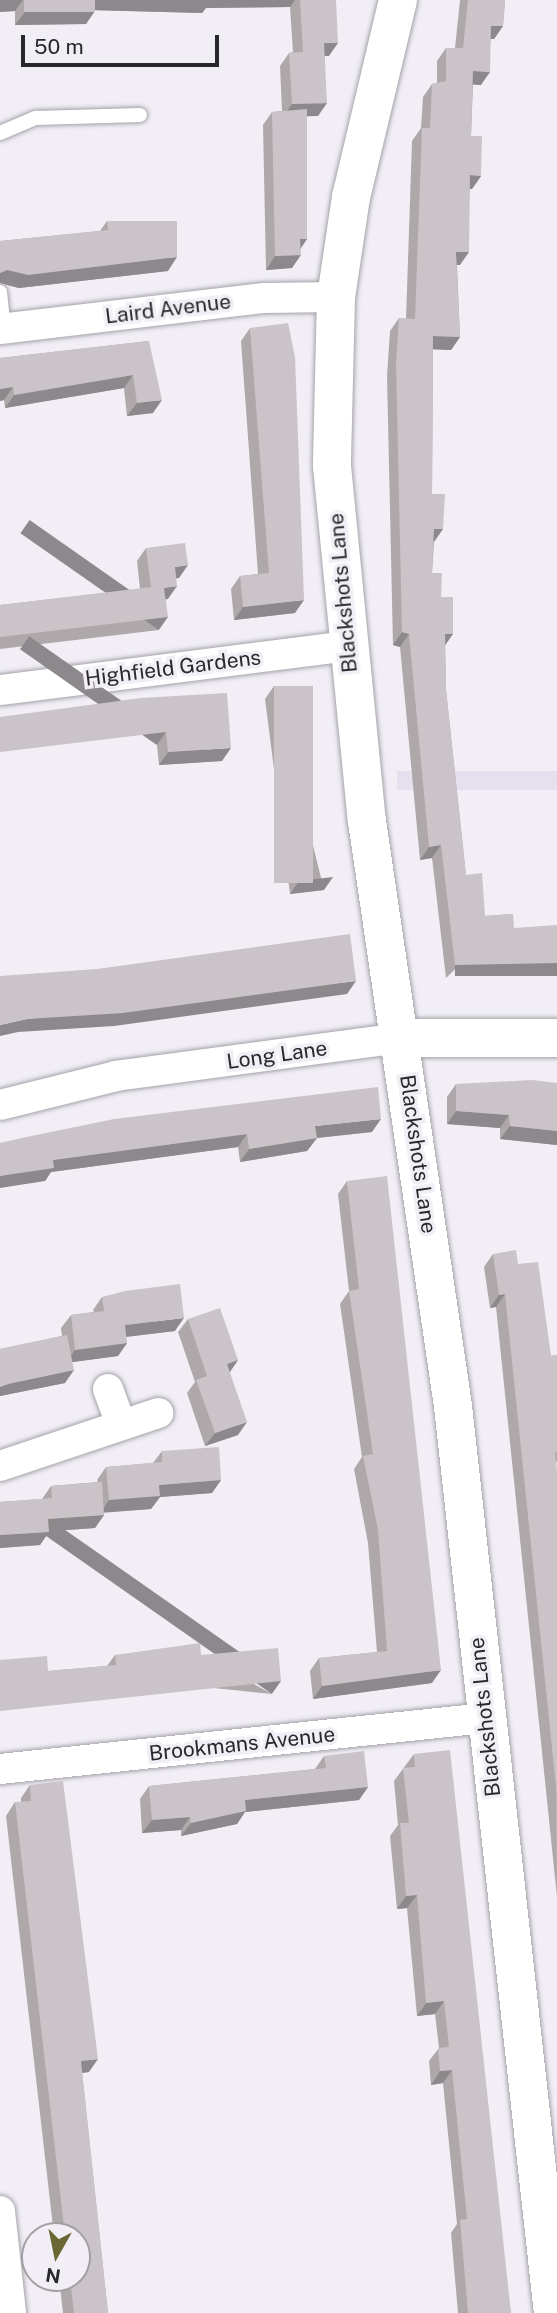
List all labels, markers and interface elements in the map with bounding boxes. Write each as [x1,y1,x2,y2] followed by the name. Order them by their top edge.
[24,21,222,65] scale bar
[34,34,84,59] text: 50 m
[104,289,232,329] street label: Laird Avenue
[323,512,363,674] street label: Blackshots Lane
[84,645,262,691] street label: Highfield Gardens
[225,1035,329,1075] street label: Long Lane
[394,1073,442,1235] street label: Blackshots Lane
[464,1636,506,1798] street label: Blackshots Lane
[148,1722,336,1766] street label: Brookmans Avenue
[21,2222,91,2292] north arrow
[44,2264,62,2288] text: N

